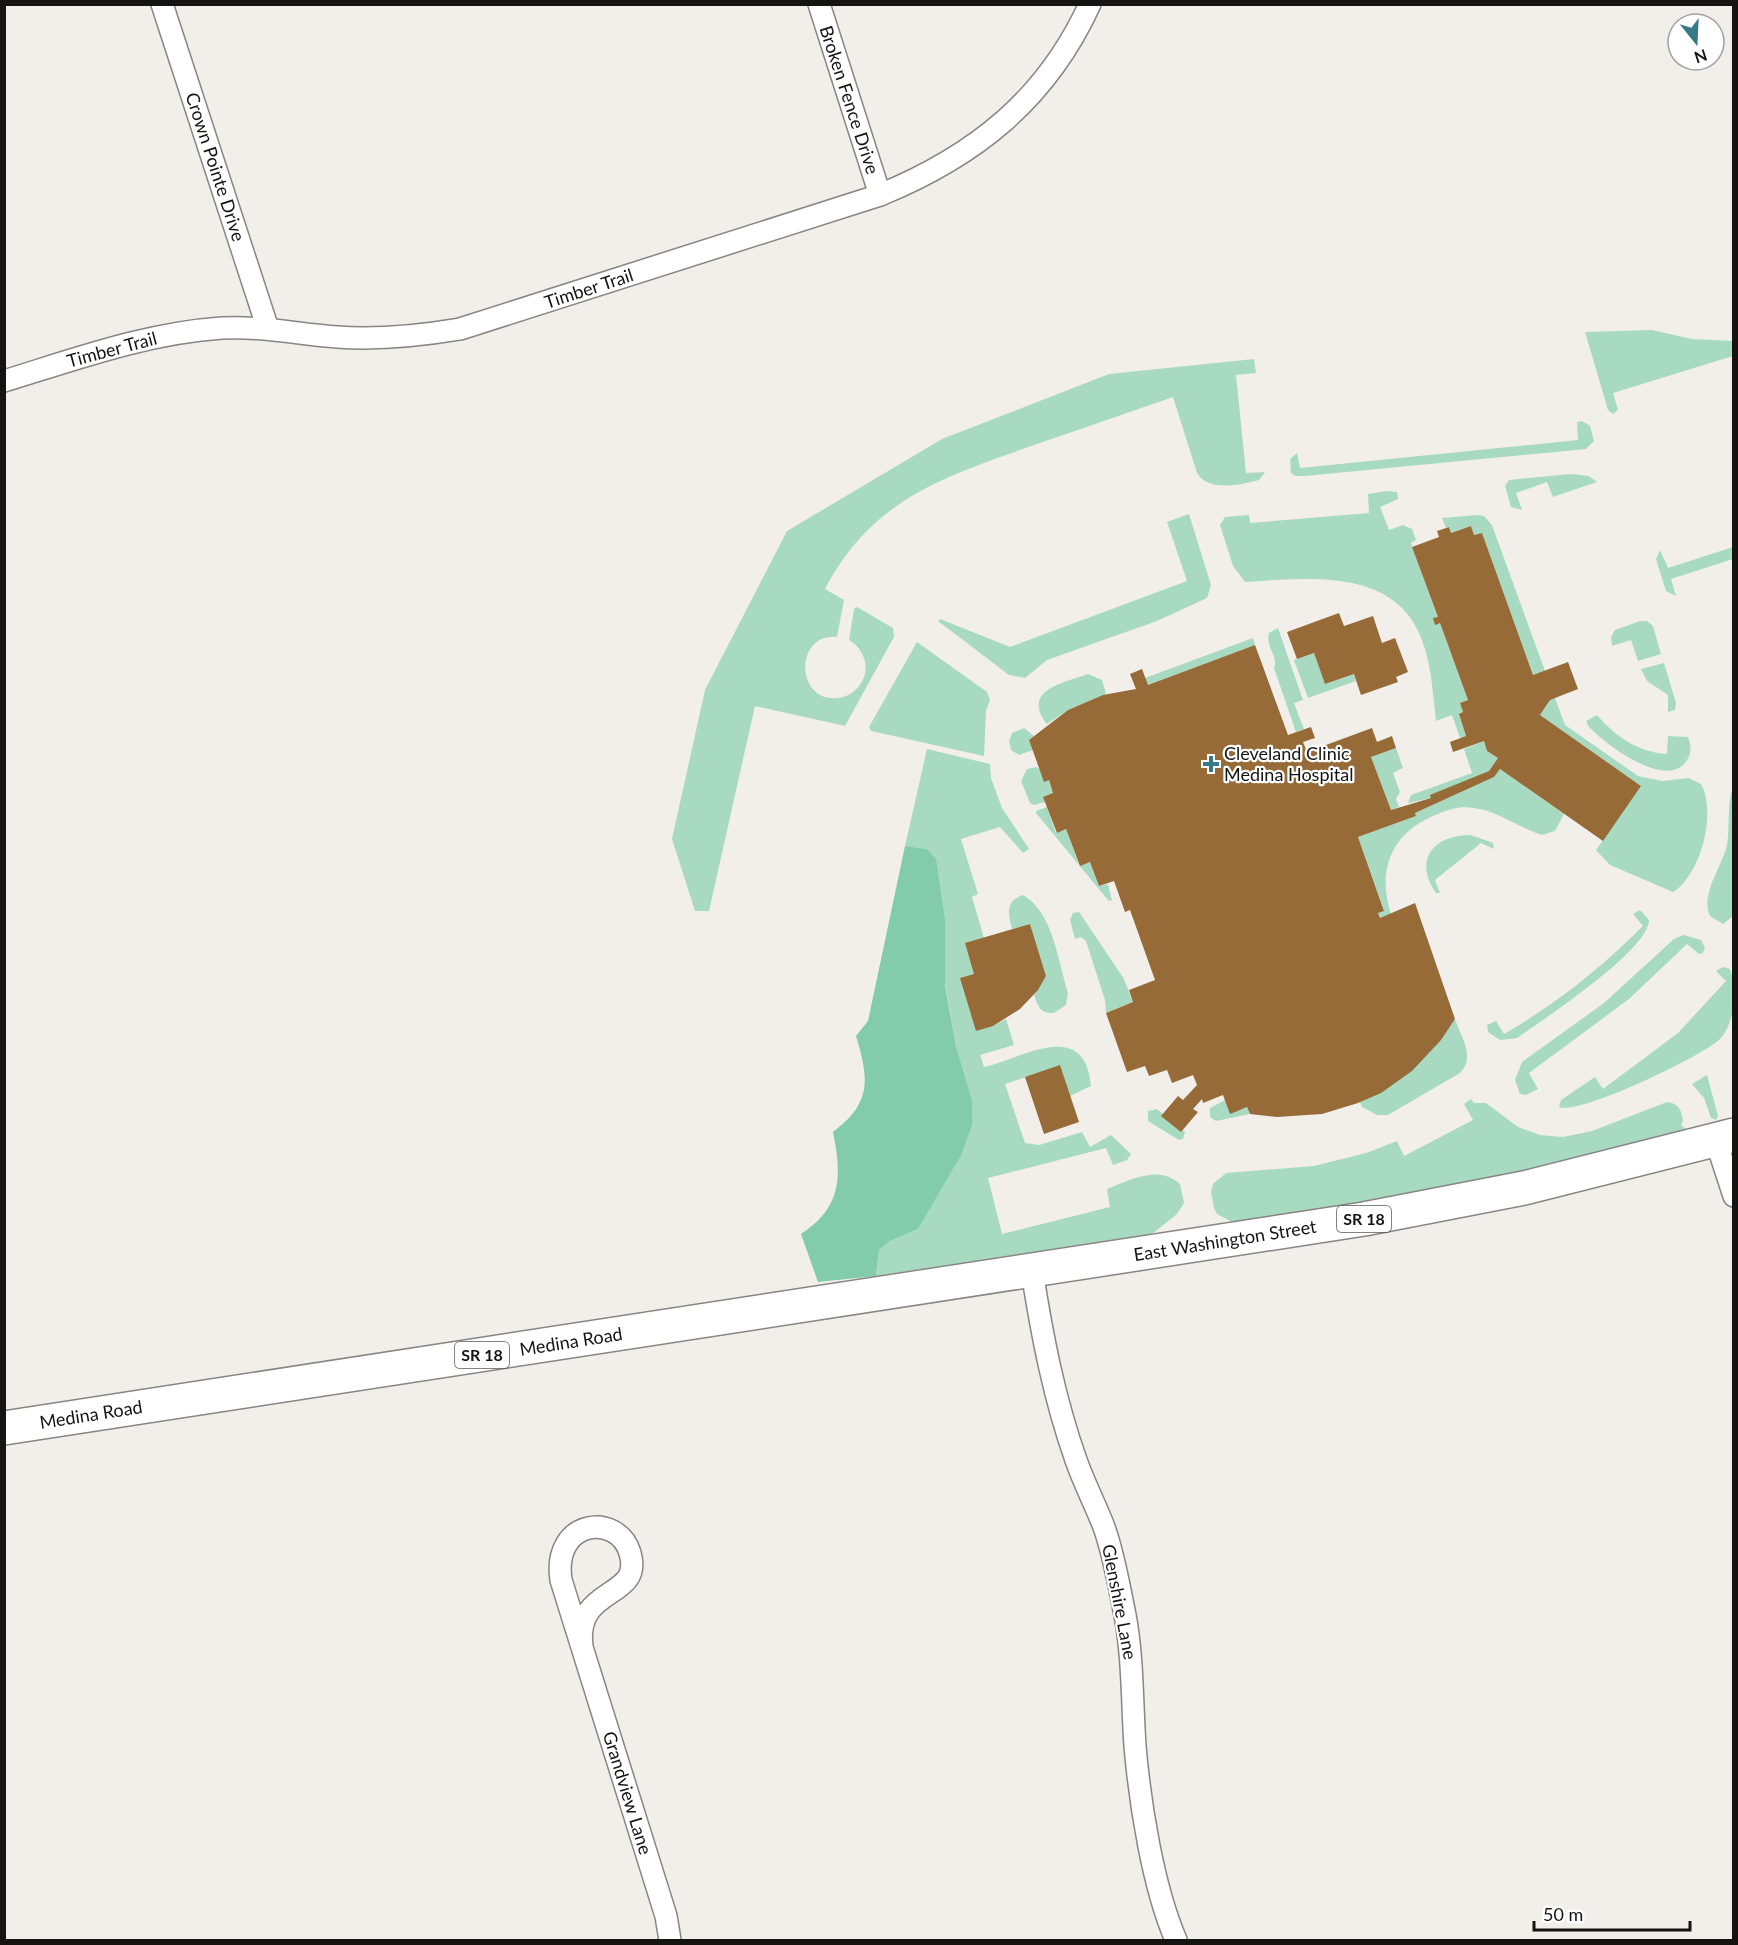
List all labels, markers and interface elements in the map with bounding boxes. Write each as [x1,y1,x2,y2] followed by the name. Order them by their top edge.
[1666,12,1726,72] north arrow
[816,23,884,177] street label: Broken Fence Drive
[1692,46,1710,68] text: N
[182,89,250,244] street label: Crown Pointe Drive
[541,263,636,313] street label: Timber Trail
[64,326,159,372] street label: Timber Trail
[1224,742,1353,785] place label: Cleveland Clinic Medina Hospital
[1202,755,1220,773] marker: Cleveland Clinic Medina Hospital
[1337,1206,1391,1232] road number: SR 18
[1132,1215,1318,1265] street label: East Washington Street
[518,1322,624,1360] street label: Medina Road
[455,1342,509,1368] road number: SR 18
[38,1395,144,1433] street label: Medina Road
[1098,1542,1142,1661] street label: Glenshire Lane
[599,1728,657,1857] street label: Grandview Lane
[1534,1894,1690,1932] scale bar
[1543,1903,1583,1925] text: 50 m

